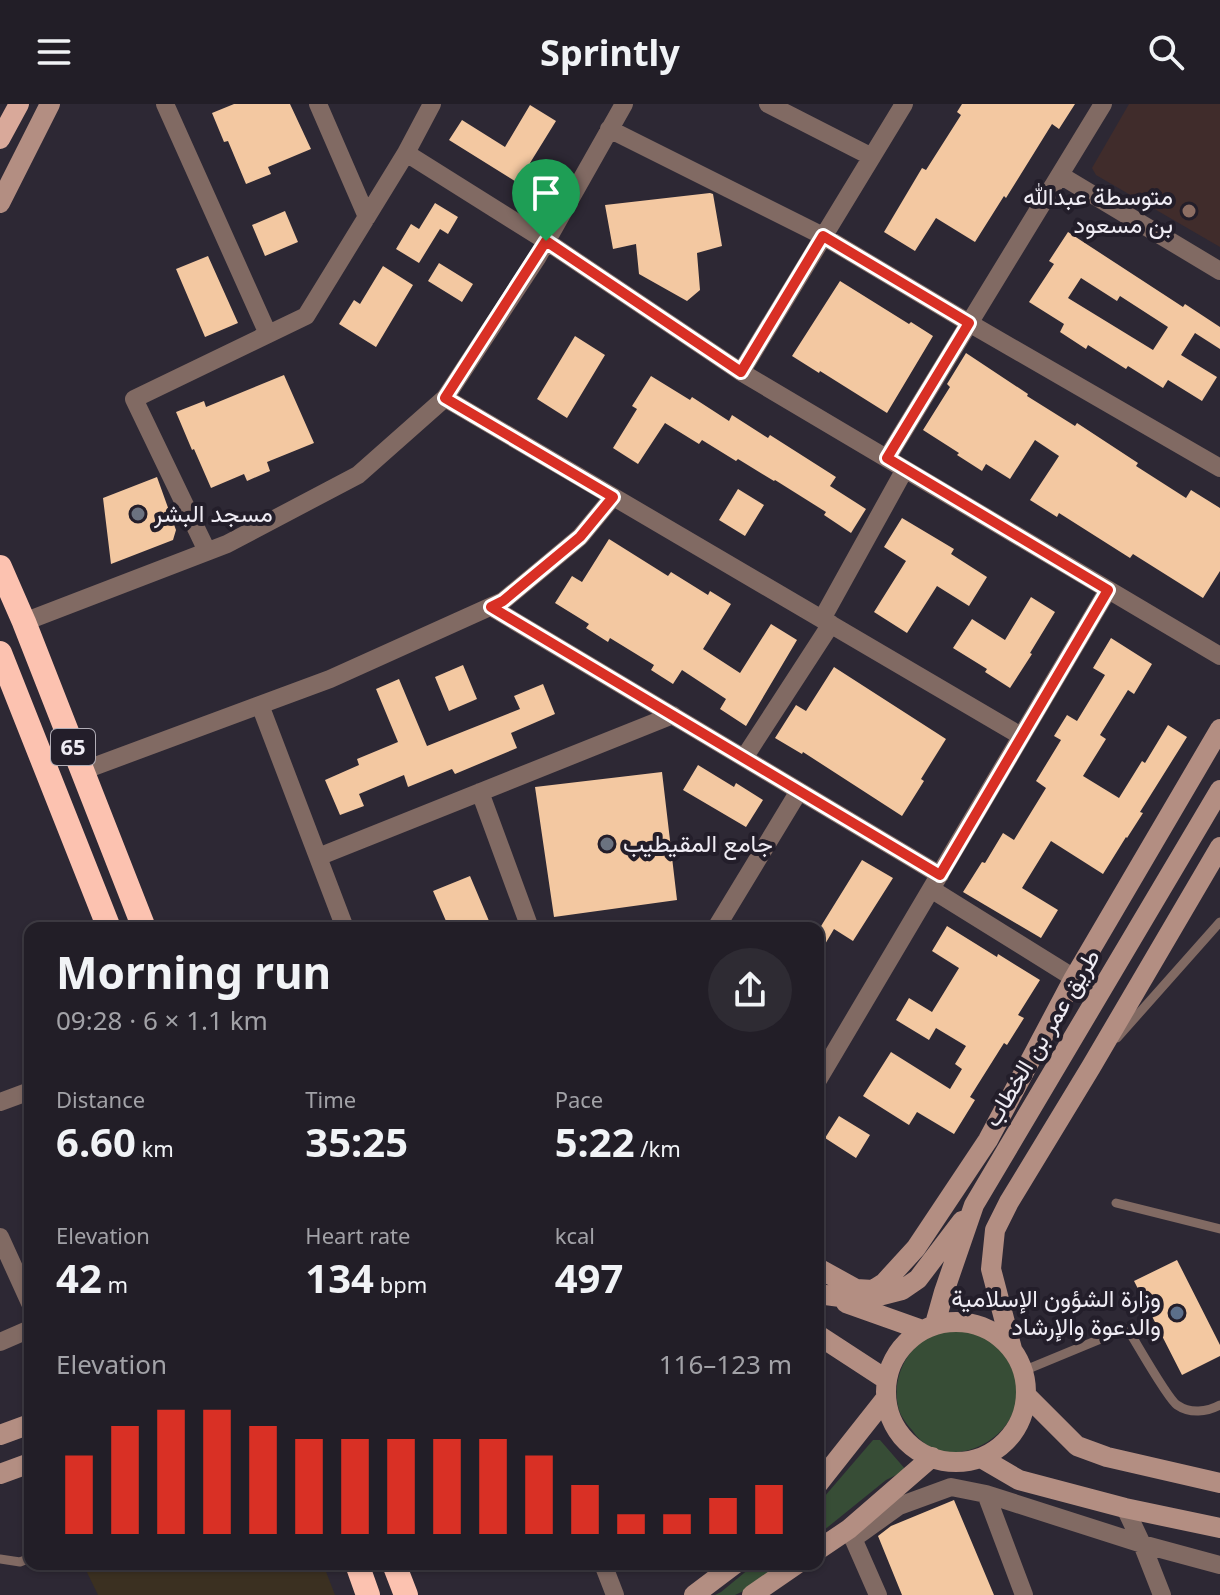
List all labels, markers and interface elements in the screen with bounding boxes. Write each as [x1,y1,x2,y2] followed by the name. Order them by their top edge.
[540,28,680,77] text: Sprintly
[32,30,76,74] icon: menu
[1144,30,1188,74] icon: search
[512,159,580,241] pin
[524,171,568,215] icon: arrive
[1023,179,1173,240] place label: متوسطة عبدالله بن مسعود
[1180,202,1198,220] marker: متوسطة عبدالله بن مسعود
[153,496,273,529] place label: مسجد البشر
[129,505,147,523] marker: مسجد البشر
[51,729,95,765] road number: 65
[623,826,773,861] place label: جامع المقيطيب
[598,835,616,853] marker: جامع المقيطيب
[56,942,331,1002] text: Morning run
[975,942,1107,1132] street label: طريق عمر بن الخطاب
[708,948,792,1032] button: share
[56,1002,268,1038] text: 09:28 · 6 × 1.1 km
[56,1084,145,1114] text: Distance
[305,1084,356,1114] text: Time
[555,1084,603,1114] text: Pace
[56,1114,136,1169] text: 6.60
[305,1114,408,1169] text: 35:25
[555,1114,635,1169] text: 5:22
[136,1133,174,1163] text: km
[635,1133,681,1163] text: /km
[56,1220,150,1250] text: Elevation
[305,1220,410,1250] text: Heart rate
[555,1220,595,1250] text: kcal
[56,1250,102,1305] text: 42
[305,1250,374,1305] text: 134
[555,1250,623,1305] text: 497
[102,1269,128,1299] text: m
[374,1269,427,1299] text: bpm
[951,1281,1161,1342] place label: وزارة الشؤون الإسلامية والدعوة والإرشاد
[1168,1304,1186,1322] marker: وزارة الشؤون الإسلامية والدعوة والإرشاد
[56,1346,167,1382] text: Elevation
[659,1346,792,1382] text: 116–123 m

